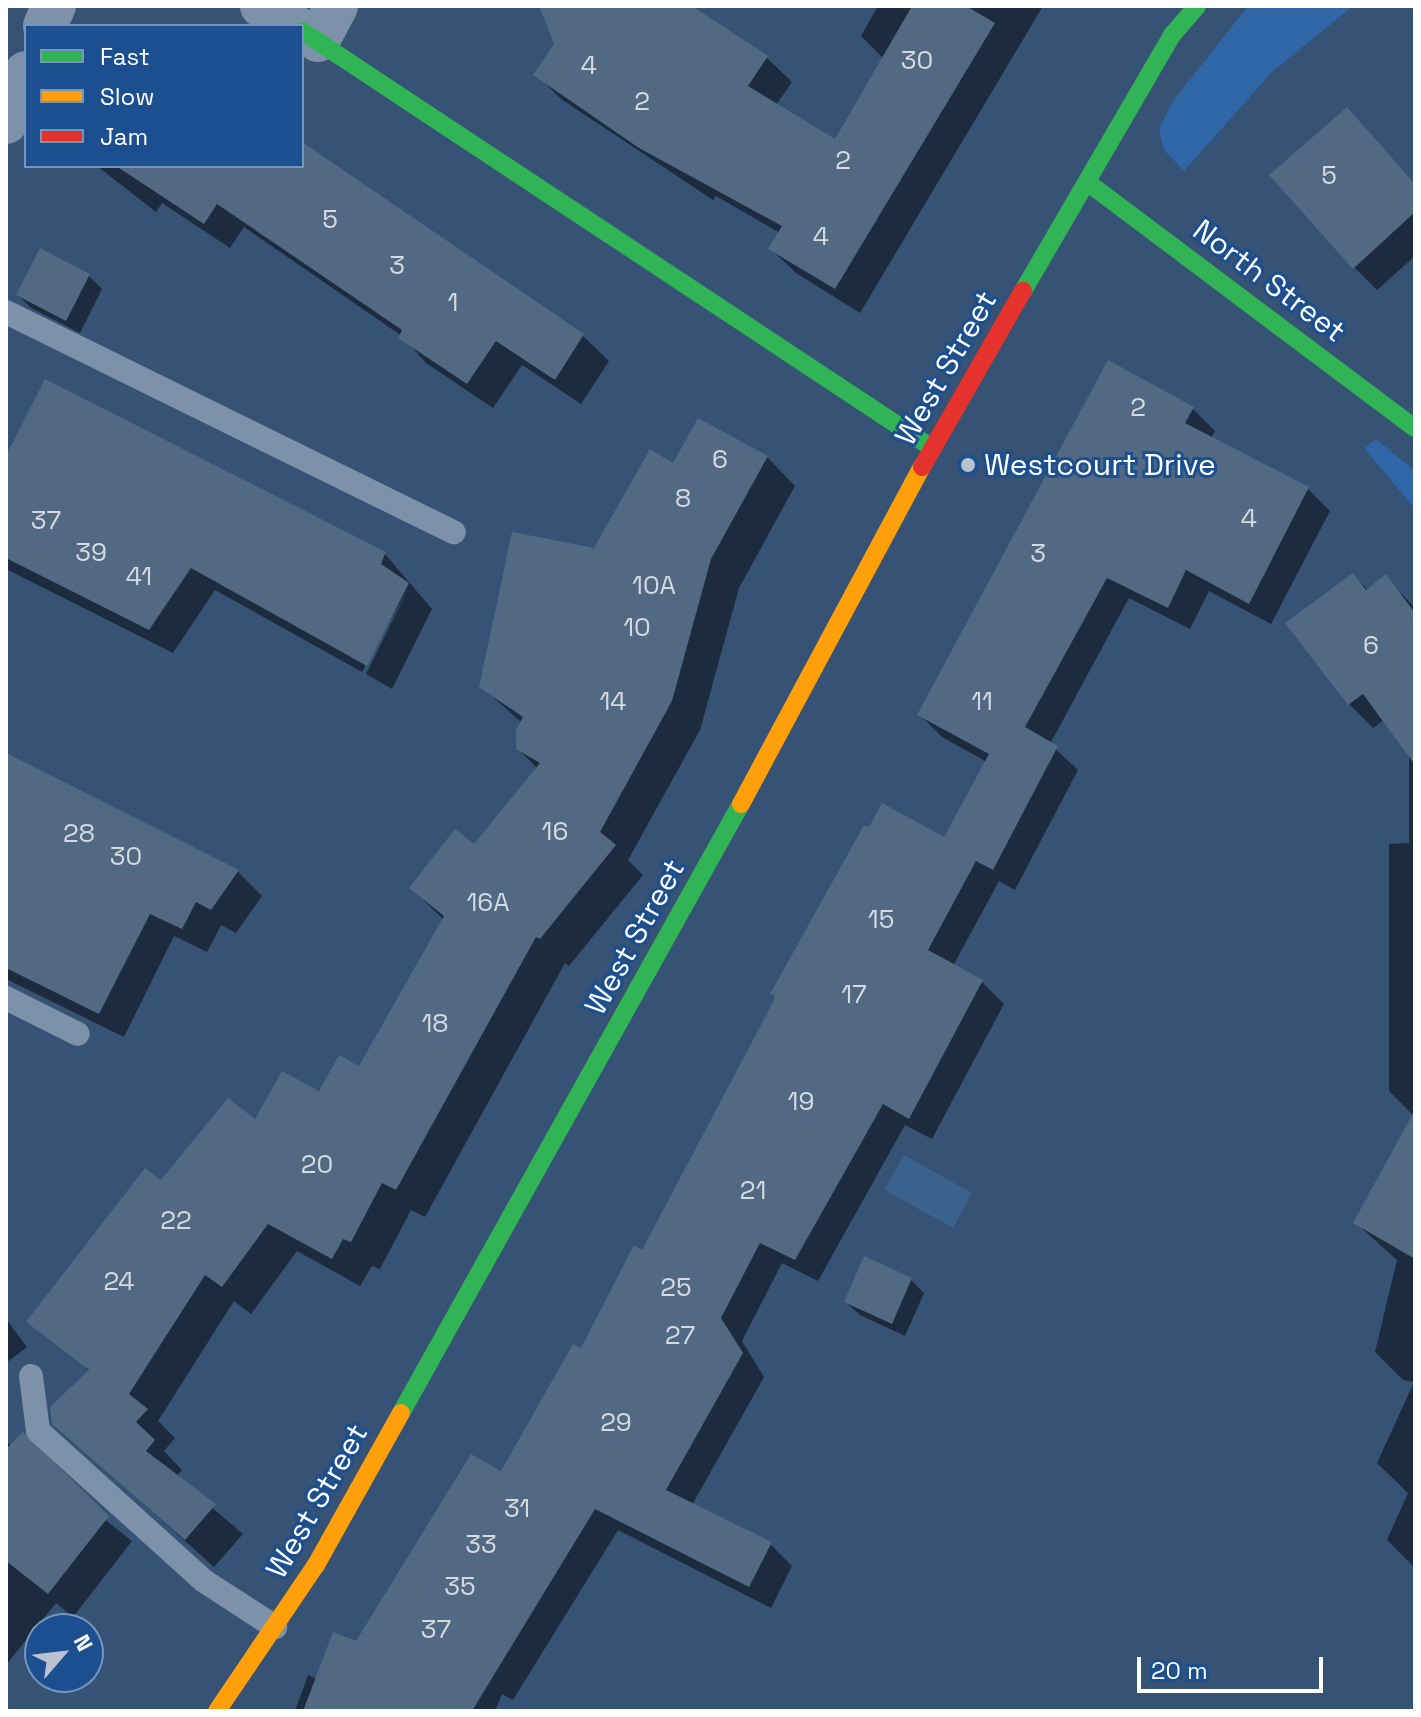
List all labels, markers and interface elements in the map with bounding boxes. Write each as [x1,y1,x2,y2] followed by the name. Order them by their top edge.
[24,24,304,168] legend
[100,41,150,72] text: Fast
[901,45,933,77] house number: 30
[581,50,597,82] house number: 4
[100,81,154,112] text: Slow
[634,86,650,118] house number: 2
[100,121,148,152] text: Jam
[835,145,851,177] house number: 2
[1321,160,1337,192] house number: 5
[322,204,338,236] house number: 5
[1186,212,1352,350] street label: North Street
[813,221,829,253] house number: 4
[389,250,405,282] house number: 3
[887,284,1005,452] street label: West Street
[448,287,458,319] house number: 1
[1130,392,1146,424] house number: 2
[712,444,728,476] house number: 6
[984,447,1216,483] place label: Westcourt Drive
[959,456,977,474] marker: Westcourt Drive
[675,483,691,515] house number: 8
[1241,503,1257,535] house number: 4
[31,505,61,537] house number: 37
[75,537,107,569] house number: 39
[1030,538,1046,570] house number: 3
[126,561,152,593] house number: 41
[632,570,676,602] house number: 10A
[623,612,651,644] house number: 10
[1363,630,1379,662] house number: 6
[599,686,627,718] house number: 14
[971,686,993,718] house number: 11
[542,816,568,848] house number: 16
[63,818,95,850] house number: 28
[110,841,142,873] house number: 30
[577,853,693,1021] street label: West Street
[466,887,510,919] house number: 16A
[868,904,894,936] house number: 15
[841,979,867,1011] house number: 17
[421,1008,449,1040] house number: 18
[788,1086,814,1118] house number: 19
[301,1149,333,1181] house number: 20
[740,1175,766,1207] house number: 21
[160,1205,192,1237] house number: 22
[103,1266,135,1298] house number: 24
[660,1272,692,1304] house number: 25
[665,1320,695,1352] house number: 27
[600,1407,632,1439] house number: 29
[258,1417,376,1585] street label: West Street
[504,1493,530,1525] house number: 31
[465,1529,497,1561] house number: 33
[444,1571,476,1603] house number: 35
[24,1613,104,1693] north arrow
[421,1614,451,1646] house number: 37
[68,1630,99,1656] text: N
[1141,1641,1327,1691] scale bar
[1151,1655,1208,1686] text: 20 m

